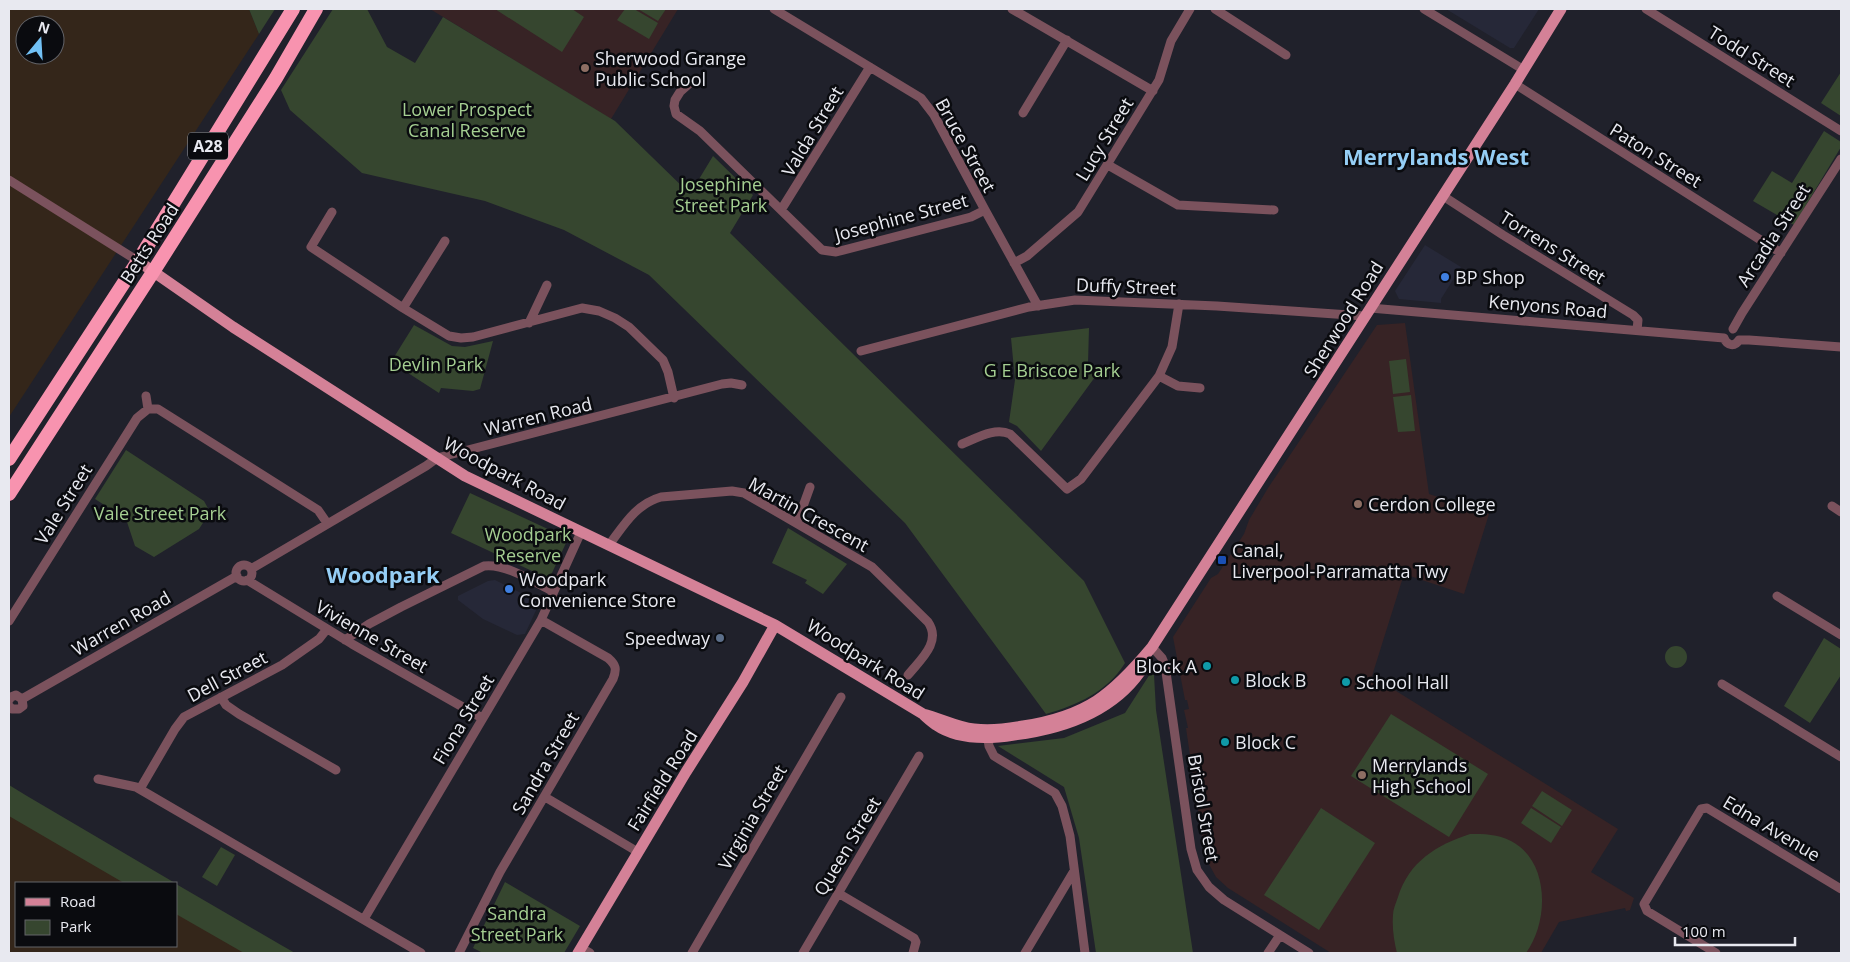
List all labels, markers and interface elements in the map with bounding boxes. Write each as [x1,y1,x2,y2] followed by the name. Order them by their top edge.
[15,15,65,65] north arrow
[36,16,53,38] text: N
[1704,20,1800,92] street label: Todd Street
[595,46,746,91] place label: Sherwood Grange Public School
[579,62,591,74] marker: Sherwood Grange Public School
[776,81,848,181] street label: Valda Street
[1070,93,1138,185] street label: Lucy Street
[930,94,1002,196] street label: Bruce Street
[402,97,532,142] park label: Lower Prospect Canal Reserve
[1606,117,1706,193] street label: Paton Street
[188,132,228,160] road number: A28
[1343,141,1529,171] district label: Merrylands West
[675,172,768,217] park label: Josephine Street Park
[1731,179,1815,291] street label: Arcadia Street
[830,188,970,247] street label: Josephine Street
[114,198,184,288] street label: Betts Road
[1496,205,1610,289] street label: Torrens Street
[1298,256,1388,382] street label: Sherwood Road
[1455,265,1525,289] place label: BP Shop
[1439,271,1451,283] marker: BP Shop
[1076,272,1176,300] street label: Duffy Street
[1488,289,1608,323] street label: Kenyons Road
[389,352,484,376] park label: Devlin Park
[984,358,1121,382] park label: G E Briscoe Park
[482,391,594,441] street label: Warren Road
[440,431,570,515] street label: Woodpark Road
[29,459,97,549] street label: Vale Street
[745,471,873,557] street label: Martin Crescent
[1368,492,1496,516] place label: Cerdon College
[1352,498,1364,510] marker: Cerdon College
[94,501,227,525] park label: Vale Street Park
[484,522,572,567] park label: Woodpark Reserve
[1232,538,1449,583] place label: Canal, Liverpool-Parramatta Twy
[1216,554,1228,566] marker: Canal, Liverpool-Parramatta Twy
[326,559,440,589] district label: Woodpark
[519,567,676,612] place label: Woodpark Convenience Store
[503,583,515,595] marker: Woodpark Convenience Store
[67,585,175,661] street label: Warren Road
[311,594,433,678] street label: Vivienne Street
[803,613,929,705] street label: Woodpark Road
[625,626,711,650] place label: Speedway
[714,632,726,644] marker: Speedway
[183,645,271,707] street label: Dell Street
[1136,654,1198,678] place label: Block A
[1201,660,1213,672] marker: Block A
[1245,668,1306,692] place label: Block B
[427,670,499,768] street label: Fiona Street
[1356,670,1449,694] place label: School Hall
[1229,674,1241,686] marker: Block B
[1340,676,1352,688] marker: School Hall
[506,708,584,818] street label: Sandra Street
[621,725,703,835] street label: Fairfield Road
[1235,730,1296,754] place label: Block C
[1219,736,1231,748] marker: Block C
[1183,752,1225,864] street label: Bristol Street
[1372,753,1471,798] place label: Merrylands High School
[712,760,792,874] street label: Virginia Street
[1356,769,1368,781] marker: Merrylands High School
[1719,790,1825,866] street label: Edna Avenue
[808,792,886,900] street label: Queen Street
[15,882,178,947] legend
[60,891,96,911] text: Road
[471,901,564,946] park label: Sandra Street Park
[1675,914,1795,946] scale bar
[60,916,91,936] text: Park
[1682,921,1726,941] text: 100 m

